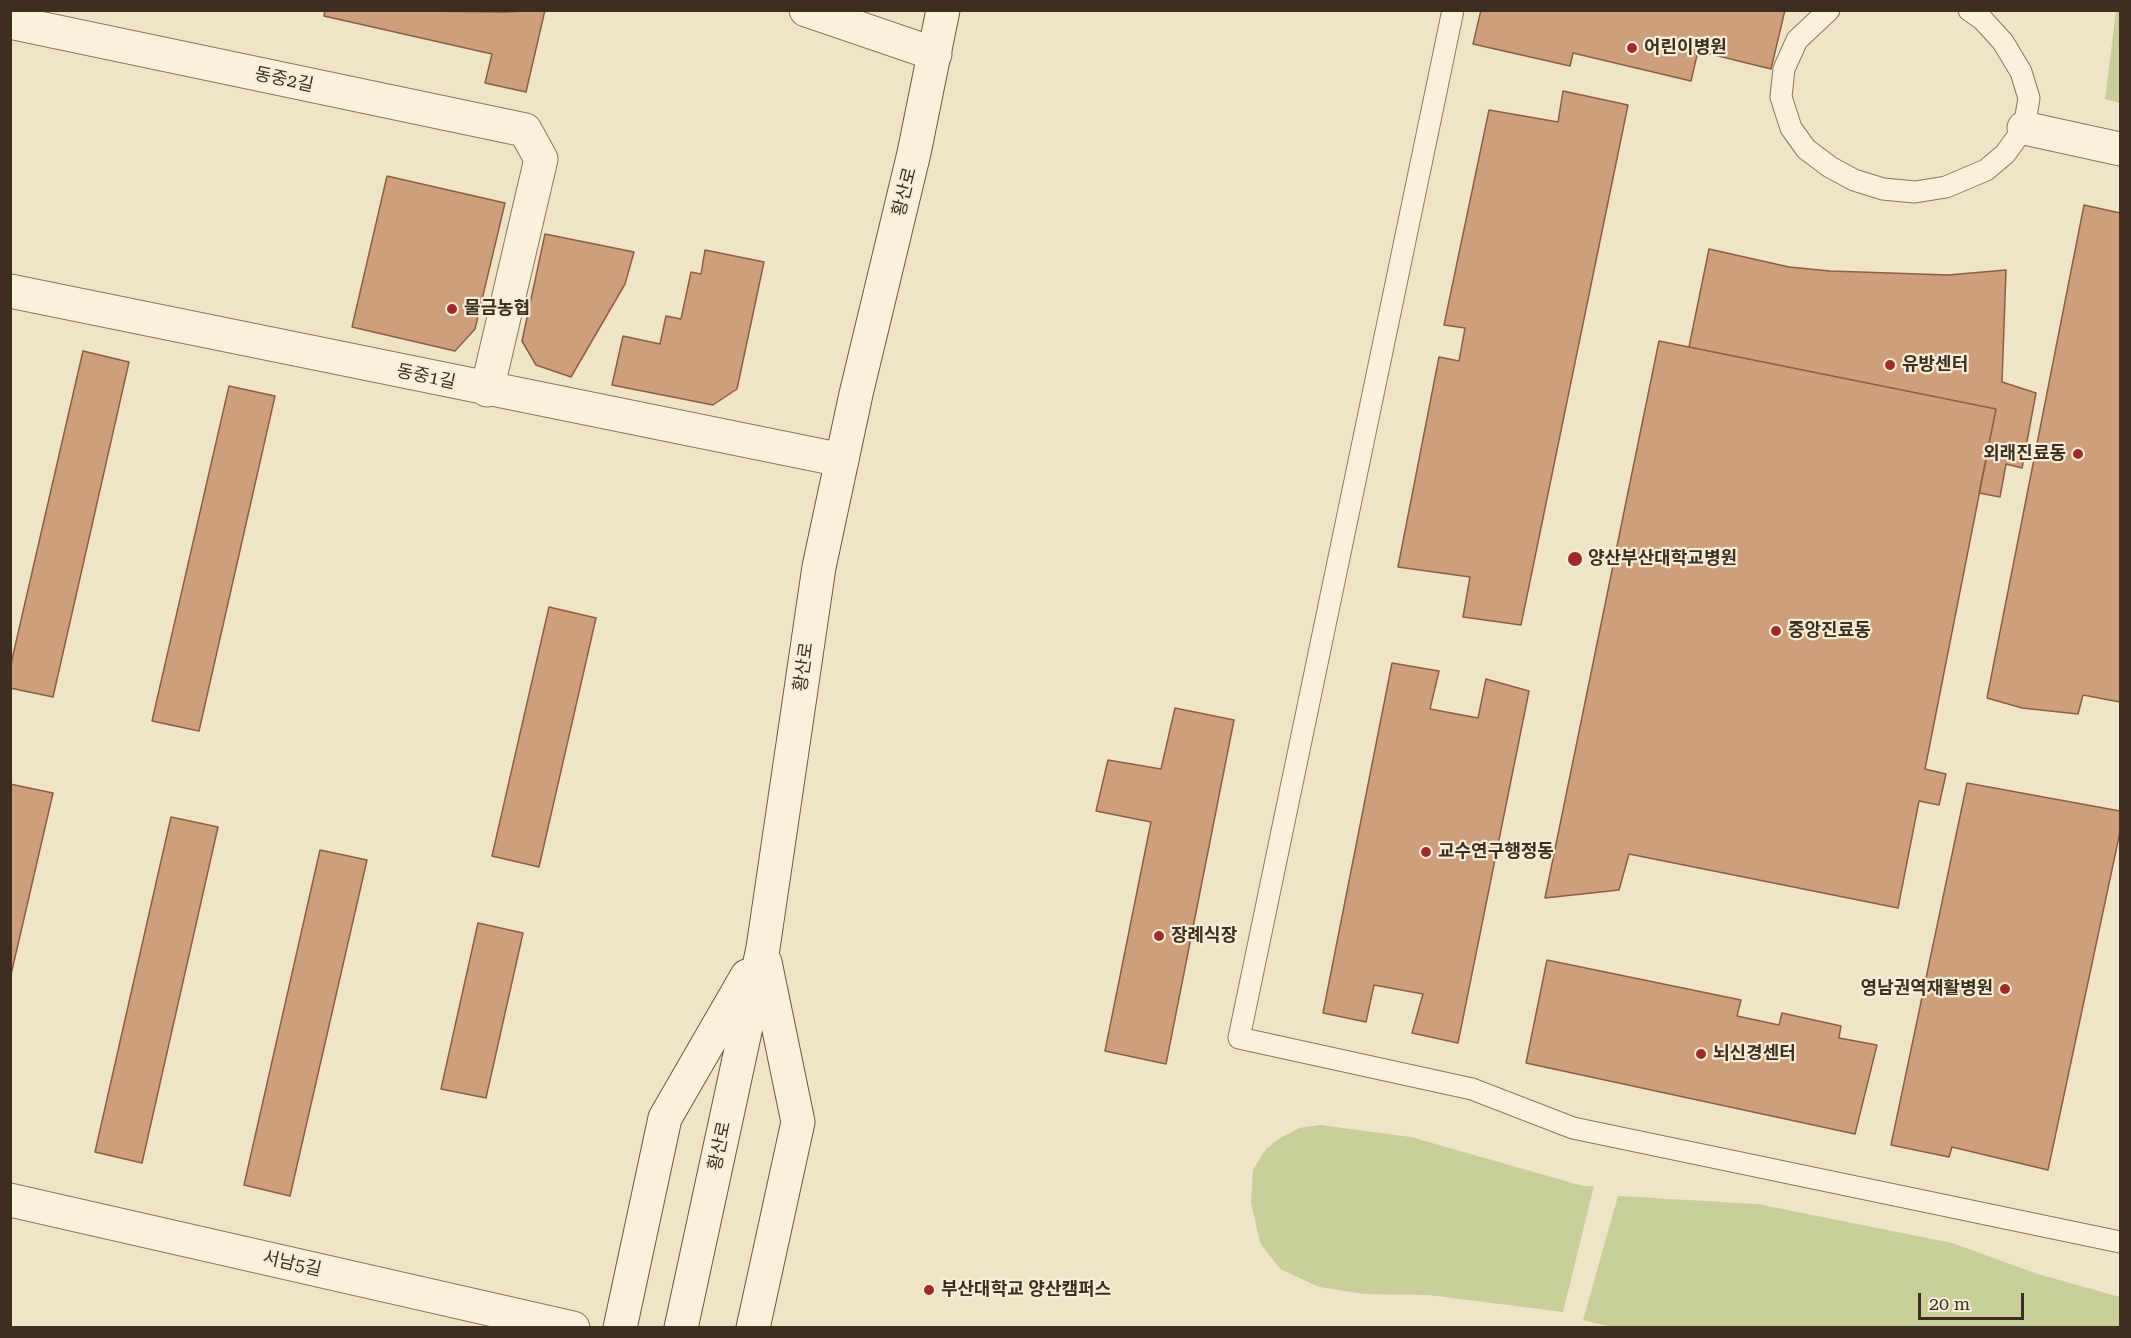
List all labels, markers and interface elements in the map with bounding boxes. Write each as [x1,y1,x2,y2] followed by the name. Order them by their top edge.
[1644,37,1727,59] place label: 어린이병원
[1625,41,1639,55] marker: 어린이병원
[253,63,315,97] street label: 동중2길
[889,165,921,219] street label: 황산로
[464,298,530,320] place label: 물금농협
[445,302,459,316] marker: 물금농협
[1902,354,1968,376] place label: 유방센터
[1883,358,1897,372] marker: 유방센터
[395,360,457,394] street label: 동중1길
[1983,443,2066,465] place label: 외래진료동
[2071,447,2085,461] marker: 외래진료동
[1588,548,1737,570] place label: 양산부산대학교병원
[1566,550,1584,568] marker: 양산부산대학교병원
[1788,620,1871,642] place label: 중앙진료동
[1769,624,1783,638] marker: 중앙진료동
[790,641,818,693] street label: 황산로
[1438,841,1554,863] place label: 교수연구행정동
[1419,845,1433,859] marker: 교수연구행정동
[1171,925,1237,947] place label: 장례식장
[1152,929,1166,943] marker: 장례식장
[1861,978,1993,1000] place label: 영남권역재활병원
[1998,982,2012,996] marker: 영남권역재활병원
[1713,1043,1796,1065] place label: 뇌신경센터
[1694,1047,1708,1061] marker: 뇌신경센터
[704,1119,736,1173] street label: 황산로
[260,1247,324,1281] street label: 서남5길
[941,1279,1111,1301] place label: 부산대학교 양산캠퍼스
[1921,1281,2028,1319] scale bar
[922,1283,936,1297] marker: 부산대학교 양산캠퍼스
[1929,1293,1970,1314] text: 20 m

